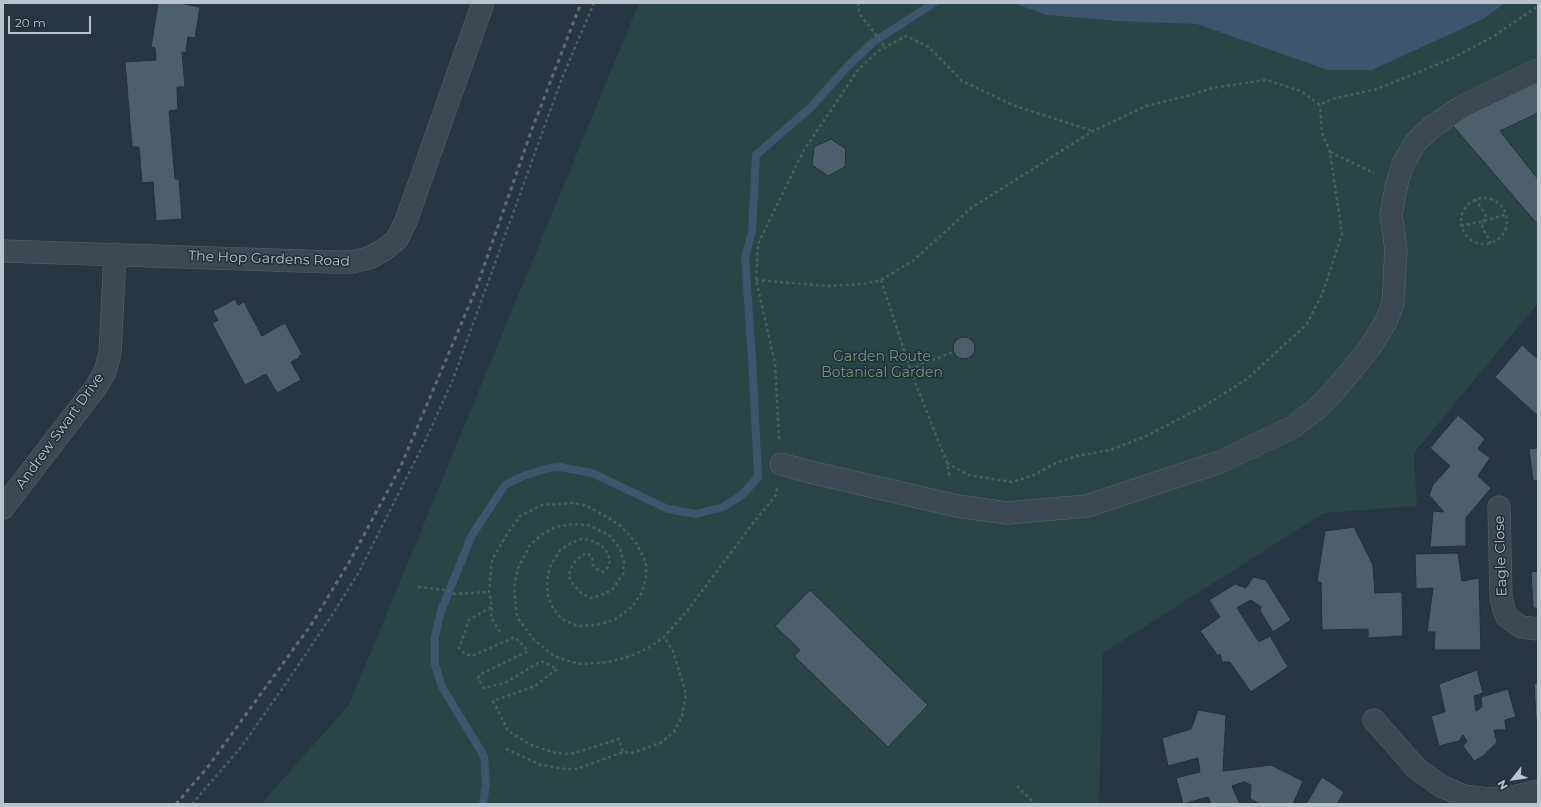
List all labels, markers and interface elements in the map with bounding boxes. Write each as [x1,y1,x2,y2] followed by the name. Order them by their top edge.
[10,8,93,34] scale bar
[15,15,46,30] text: 20 m
[188,248,350,270] street label: The Hop Gardens Road
[821,349,943,382] park label: Garden Route Botanical Garden
[12,370,108,492] street label: Andrew Swart Drive
[1491,515,1511,597] street label: Eagle Close
[1493,759,1533,799] north arrow
[1494,778,1511,792] text: N

